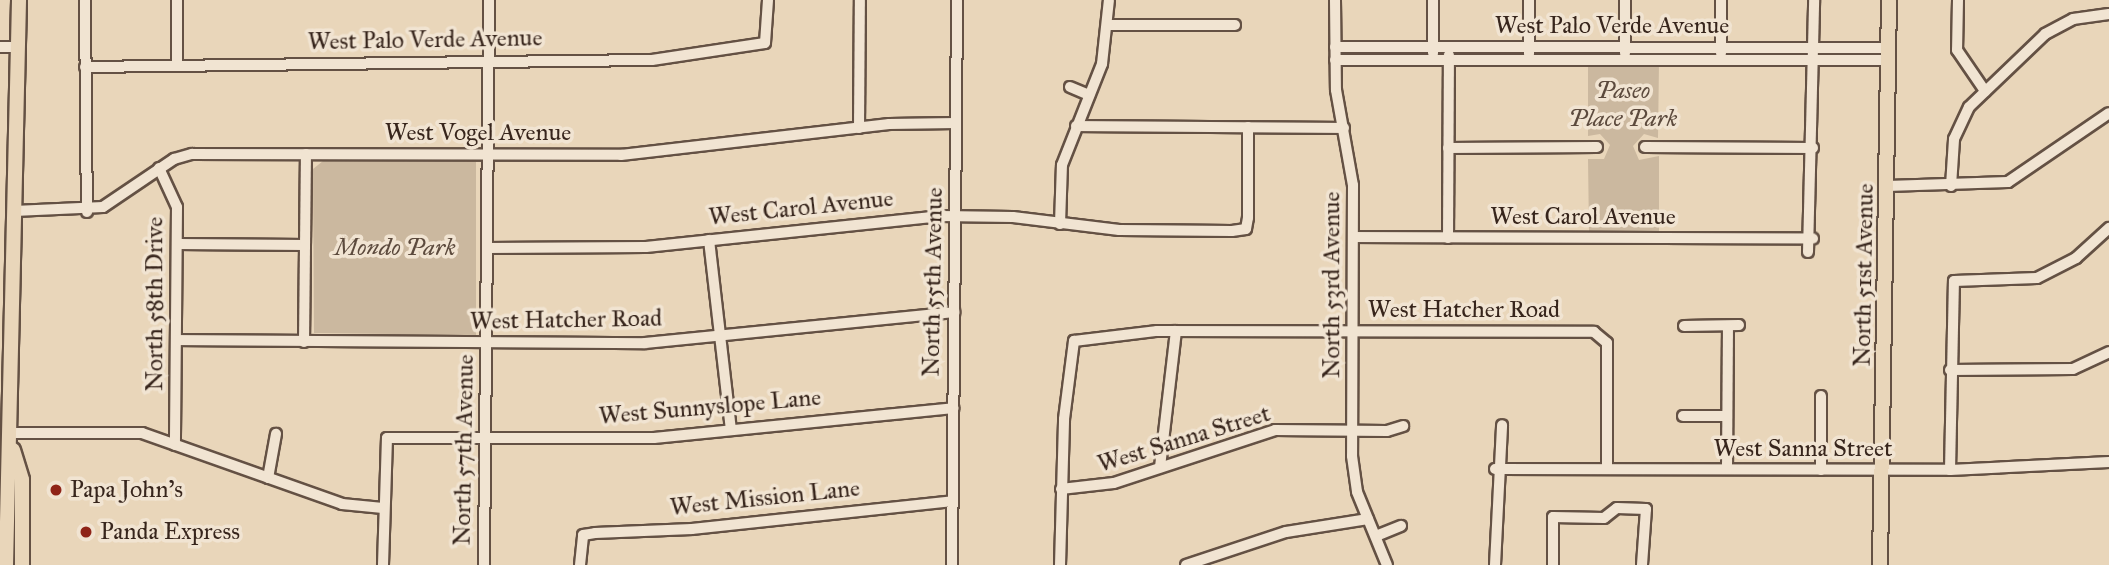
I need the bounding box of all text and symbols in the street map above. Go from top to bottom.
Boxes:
street label: West Palo Verde Avenue [1495,12,1729,40]
street label: West Palo Verde Avenue [307,24,543,56]
park label: Paseo Place Park [1569,77,1677,133]
street label: West Vogel Avenue [385,119,571,147]
street label: North 51st Avenue [1848,183,1880,367]
street label: West Carol Avenue [707,184,895,232]
street label: North 55th Avenue [917,187,949,377]
street label: North 53rd Avenue [1318,191,1346,379]
street label: West Carol Avenue [1490,203,1676,231]
street label: North 58th Drive [141,217,169,391]
park label: Mondo Park [334,234,456,262]
street label: West Hatcher Road [1368,296,1560,324]
street label: West Hatcher Road [470,304,662,336]
street label: North 57th Avenue [448,354,480,546]
street label: West Sunnyslope Lane [598,383,822,431]
street label: West Sanna Street [1094,399,1274,479]
street label: West Sanna Street [1713,435,1893,463]
street label: West Mission Lane [669,474,861,522]
place label: Papa John's [70,476,183,504]
marker: Papa John's [48,482,64,498]
place label: Panda Express [100,518,240,546]
marker: Panda Express [78,524,94,540]

